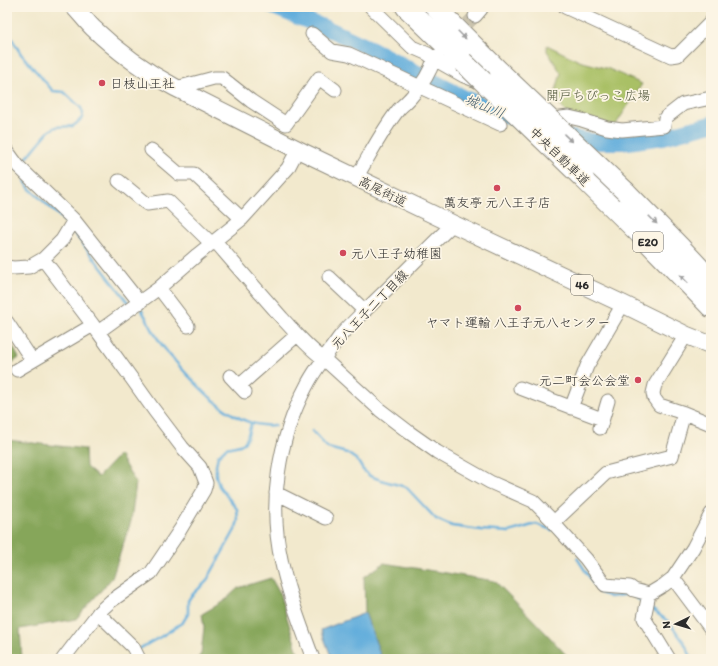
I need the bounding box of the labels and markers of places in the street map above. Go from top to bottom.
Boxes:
place label: 日枝山王社 [110,76,175,91]
marker: 日枝山王社 [97,78,107,88]
marker: 萬友亭 元八王子店 [492,183,502,193]
place label: 萬友亭 元八王子店 [444,195,550,210]
place label: 元八王子幼稚園 [351,246,442,261]
marker: 元八王子幼稚園 [338,248,348,258]
marker: ヤマト運輸 八王子元八センター [513,303,523,313]
place label: ヤマト運輸 八王子元八センター [426,315,610,330]
place label: 元二町会公会堂 [539,373,630,388]
marker: 元二町会公会堂 [633,375,643,385]

